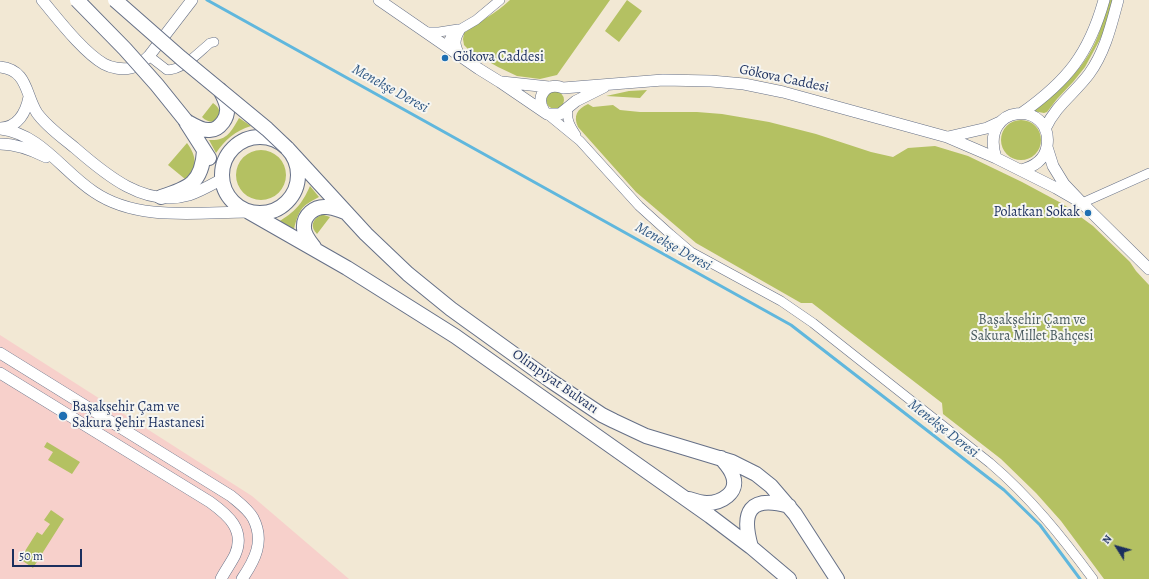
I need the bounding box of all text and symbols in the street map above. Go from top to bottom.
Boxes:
place label: Gökova Caddesi [453,50,544,66]
marker: Gökova Caddesi [440,53,450,63]
water label: Menekşe Deresi [349,61,431,117]
street label: Gökova Caddesi [738,61,830,97]
place label: Polatkan Sokak [993,205,1080,221]
marker: Polatkan Sokak [1083,208,1093,218]
water label: Menekşe Deresi [632,219,714,275]
park label: Başakşehir Çam ve Sakura Millet Bahçesi [971,313,1093,346]
street label: Olimpiyat Bulvarı [509,346,601,418]
water label: Menekşe Deresi [904,396,982,462]
place label: Başakşehir Çam ve Sakura Şehir Hastanesi [72,400,205,432]
marker: Başakşehir Çam ve Sakura Şehir Hastanesi [57,410,69,422]
north arrow [1097,527,1137,567]
text: N [1099,532,1115,547]
scale bar [14,541,84,567]
text: 50 m [19,548,43,564]

